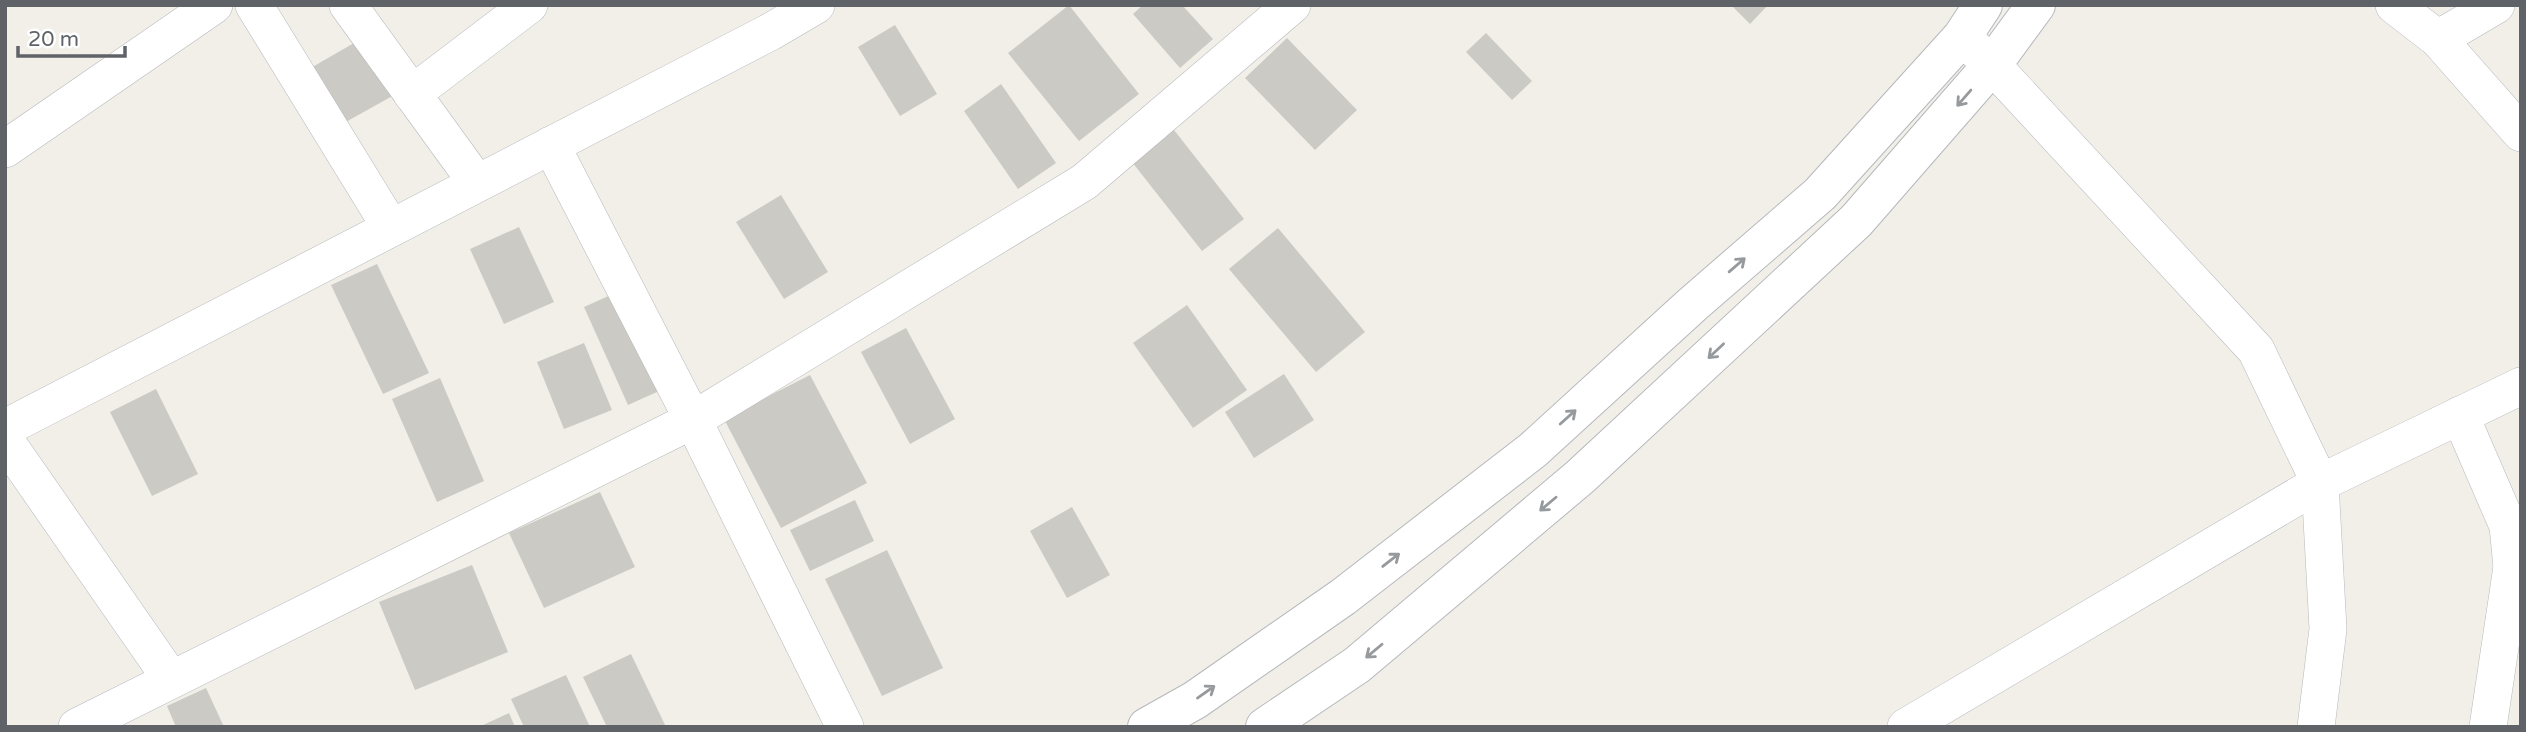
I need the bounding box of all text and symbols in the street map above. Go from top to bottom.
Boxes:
scale bar [18,14,124,58]
text: 20 m [28,27,79,52]
one-way arrow [1956,88,1972,106]
one-way arrow [1728,257,1746,273]
one-way arrow [1707,343,1725,359]
one-way arrow [1559,409,1576,426]
one-way arrow [1539,496,1557,512]
one-way arrow [1382,552,1400,567]
one-way arrow [1365,643,1383,659]
one-way arrow [1196,685,1215,699]

